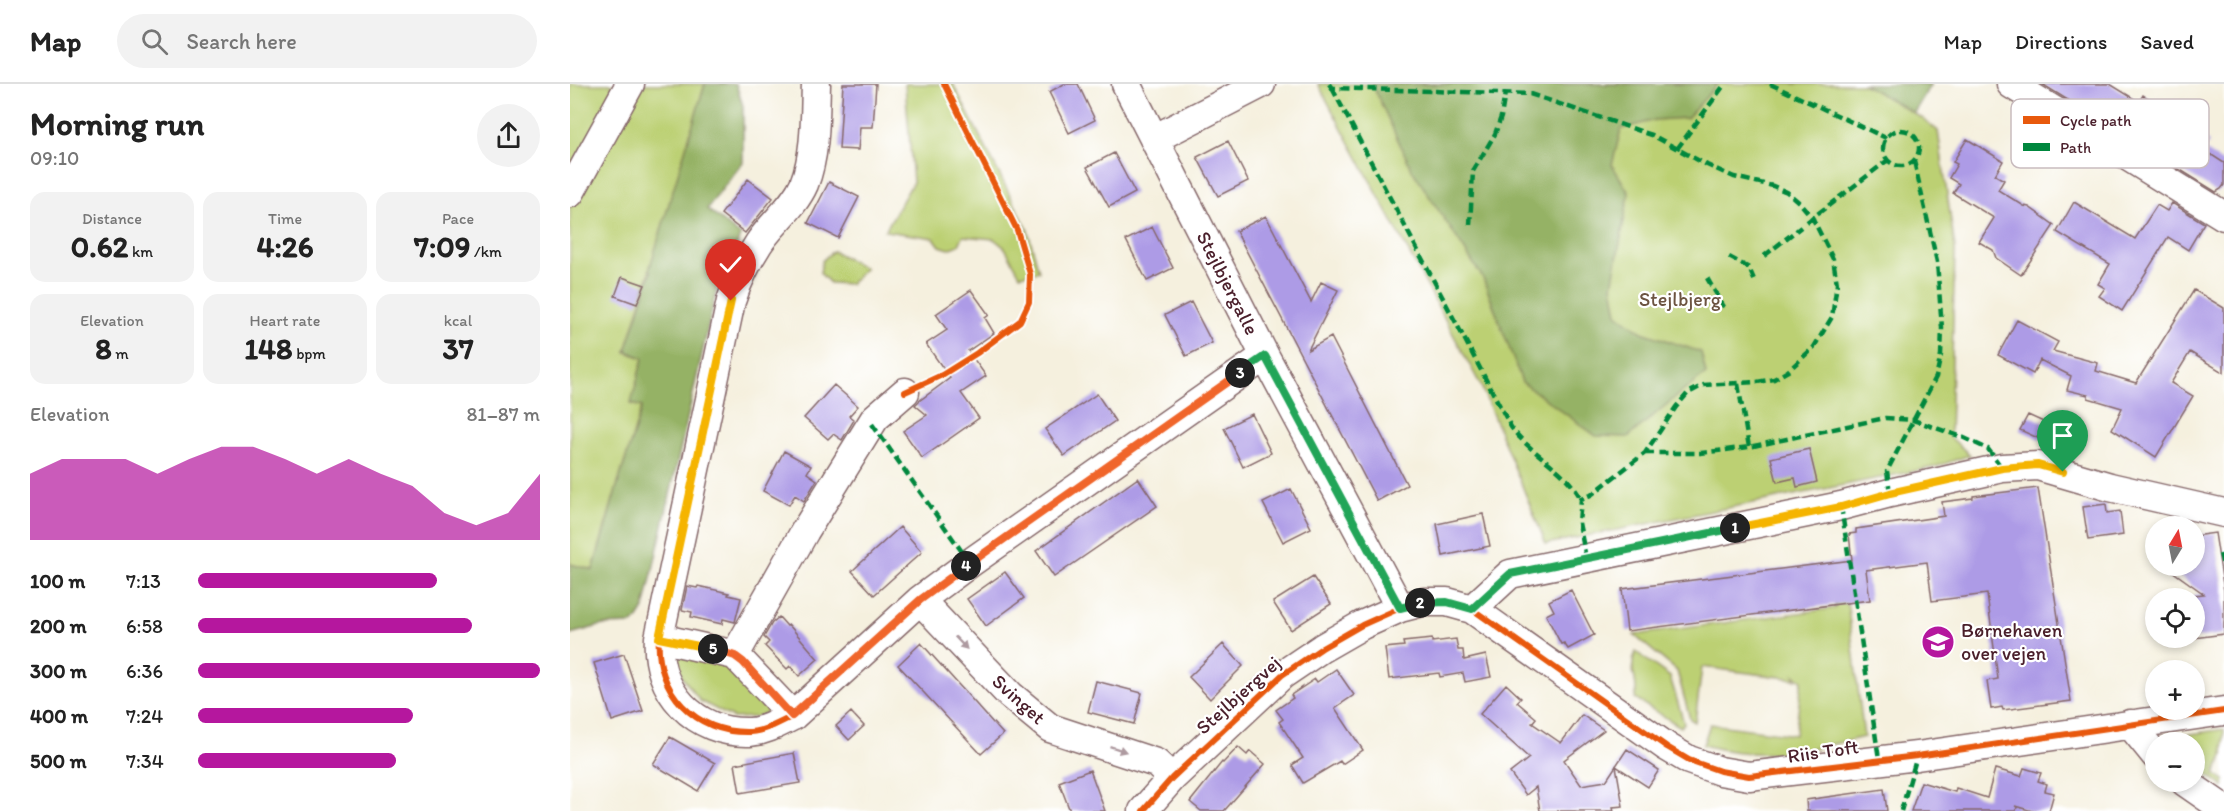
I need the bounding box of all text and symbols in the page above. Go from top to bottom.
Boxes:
search box [117,14,537,68]
text: Map [30,24,81,58]
icon: search [138,25,171,58]
text: Search here [186,28,297,55]
text: Map [1944,29,1982,54]
text: Directions [2015,29,2107,54]
text: Saved [2140,29,2194,54]
legend [2011,99,2209,168]
text: Morning run [30,104,205,143]
button: share [477,104,540,167]
text: Cycle path [2060,111,2132,130]
text: Path [2060,138,2091,157]
text: 09:10 [30,146,79,170]
text: Distance [82,209,142,228]
text: Time [268,209,302,228]
text: Pace [442,209,474,228]
street label: Stejlbjergalle [1192,227,1264,339]
text: 0.62 [71,228,128,265]
text: 4:26 [256,228,314,265]
text: 7:09 [414,228,470,265]
pin [705,239,756,301]
text: km [128,242,153,261]
text: /km [470,242,502,261]
icon: check [714,248,747,281]
park label: Stejlbjerg [1639,287,1722,311]
text: Elevation [80,311,144,330]
text: Heart rate [250,311,320,330]
text: kcal [444,311,472,330]
text: 8 [95,330,112,367]
text: 148 [244,330,293,367]
text: 37 [442,330,474,367]
text: m [112,344,129,363]
text: bpm [293,344,326,363]
pin: 3 [1225,358,1255,388]
text: 3 [1236,363,1244,382]
text: Elevation [30,402,109,426]
text: 81–87 m [466,402,540,426]
pin [2037,410,2088,472]
icon: arrive [2046,419,2079,452]
pin: 1 [1720,513,1750,543]
north arrow [2145,516,2205,576]
map controls [2145,516,2205,792]
text: 1 [1731,518,1739,537]
pin: 4 [951,551,981,581]
text: 4 [961,556,971,575]
text: 100 m [30,569,85,593]
text: 7:13 [126,569,161,593]
pin: 2 [1405,588,1435,618]
button: locate [2145,588,2205,648]
text: 2 [1416,593,1424,612]
text: 200 m [30,614,86,638]
text: 6:58 [126,614,163,638]
place label: Børnehaven over vejen [1961,618,2063,665]
school or university icon: Børnehaven over vejen [1920,624,1956,660]
pin: 5 [698,634,728,664]
one-way arrow [953,635,967,649]
text: 5 [709,639,717,658]
street label: Stejlbjergvej [1191,651,1285,739]
text: 300 m [30,659,87,683]
text: 6:36 [126,659,163,683]
button: + [2145,660,2205,720]
street label: Svinget [987,669,1051,729]
text: 400 m [30,704,88,728]
text: 7:24 [126,704,163,728]
button: − [2145,732,2205,792]
street label: Riis Toft [1786,734,1861,768]
one-way arrow [1109,745,1127,755]
text: 500 m [30,749,86,773]
text: 7:34 [126,749,164,773]

